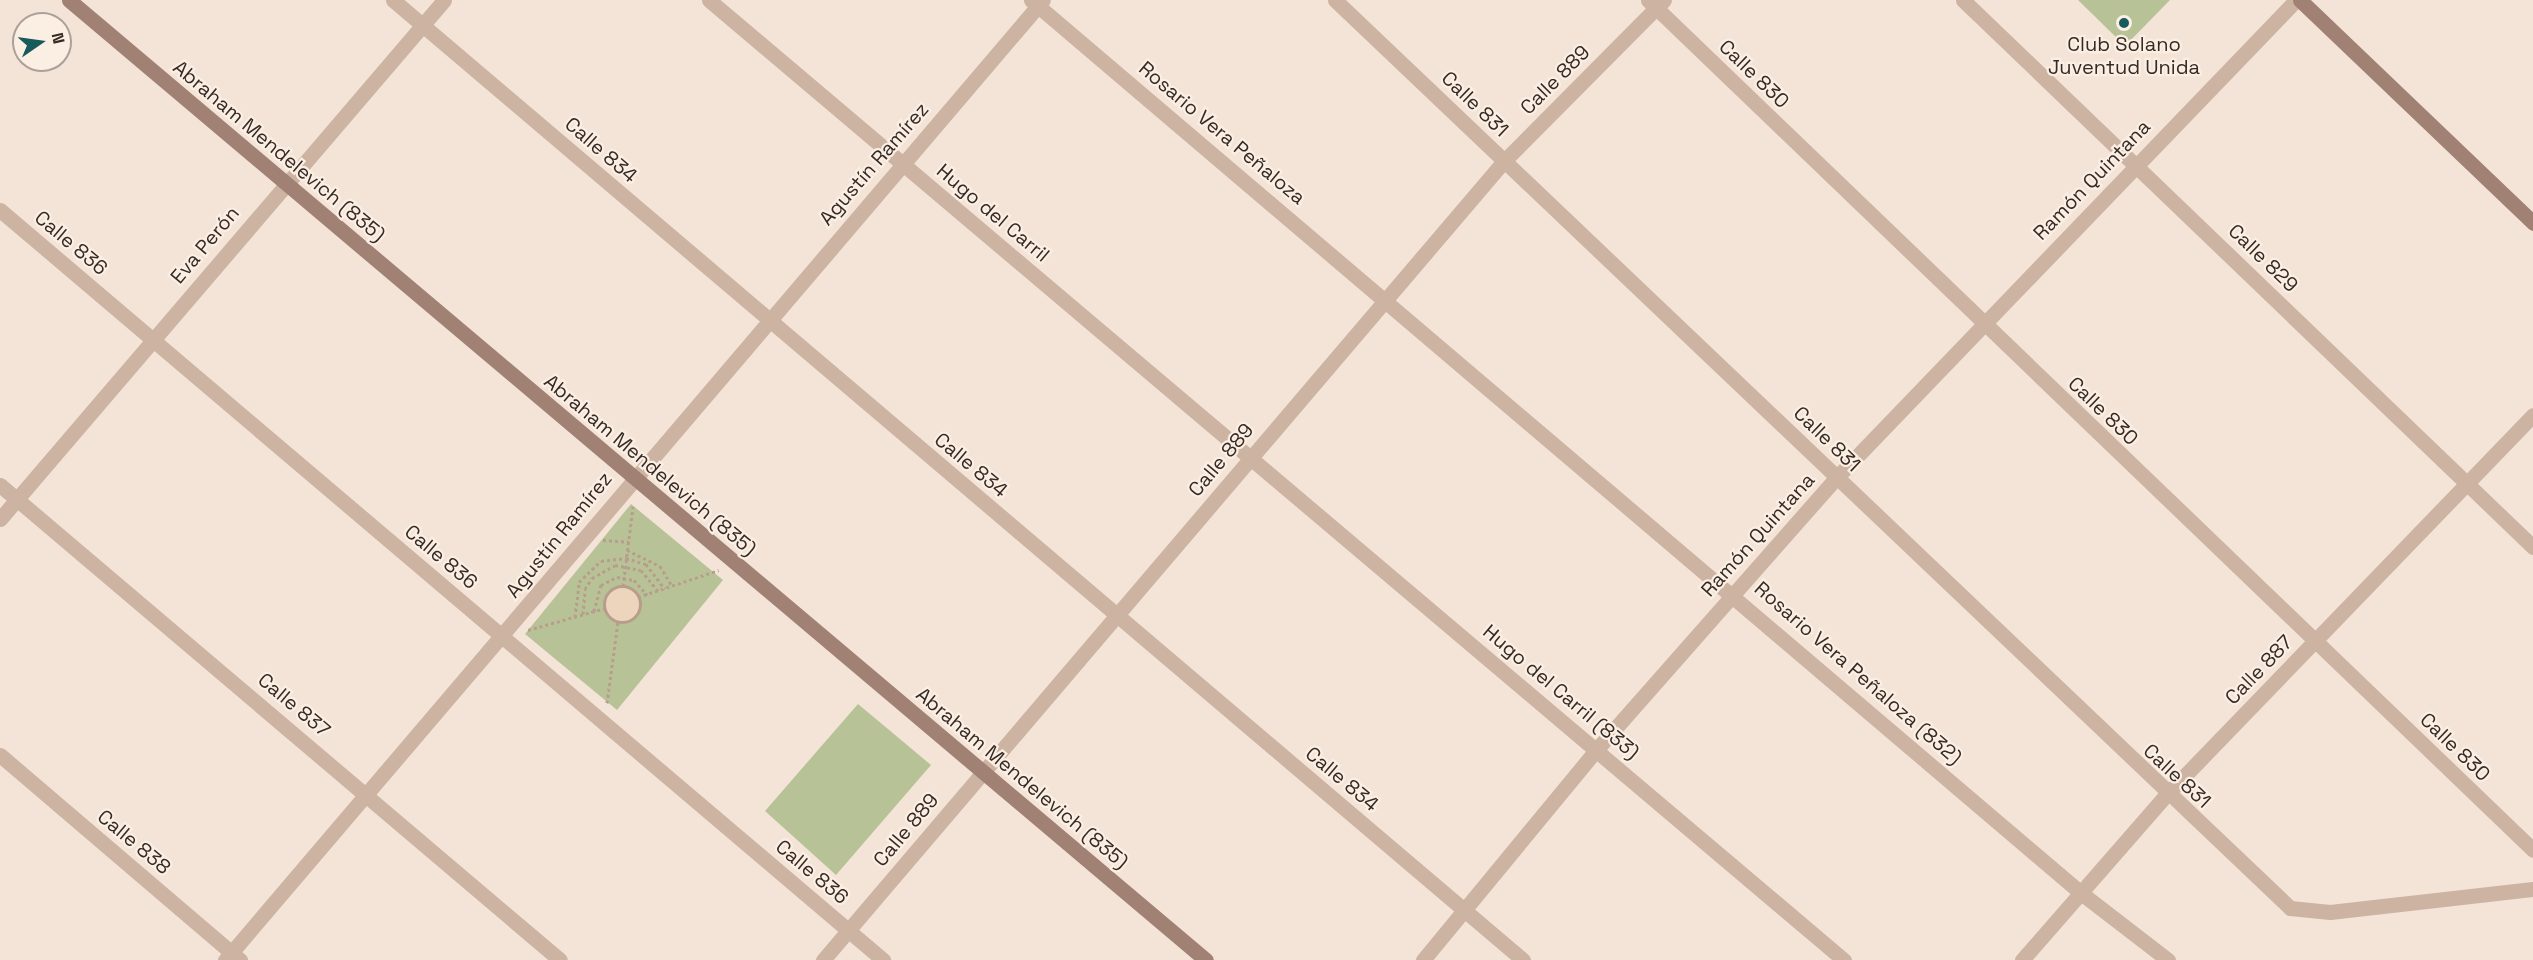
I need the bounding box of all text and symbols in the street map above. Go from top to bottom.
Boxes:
north arrow [12,12,72,72]
marker: Club Solano Juventud Unida [2117,16,2131,30]
text: N [47,31,70,46]
place label: Club Solano Juventud Unida [2048,33,2200,80]
street label: Calle 830 [1714,35,1794,113]
street label: Calle 889 [1515,40,1595,120]
street label: Abraham Mendelevich (835) [168,55,390,247]
street label: Rosario Vera Peñaloza [1134,56,1310,210]
street label: Calle 831 [1437,66,1513,142]
street label: Agustín Ramírez [814,98,934,230]
street label: Calle 834 [560,112,642,188]
street label: Ramón Quintana [2028,115,2156,245]
street label: Hugo del Carril [932,159,1054,267]
street label: Eva Perón [166,201,244,289]
street label: Calle 836 [30,206,112,280]
street label: Calle 829 [2223,219,2303,297]
street label: Abraham Mendelevich (835) [539,369,761,561]
street label: Calle 830 [2063,372,2143,450]
street label: Calle 831 [1789,401,1865,477]
street label: Calle 889 [1183,418,1259,502]
street label: Calle 834 [930,427,1012,503]
street label: Agustín Ramírez [501,467,617,603]
street label: Ramón Quintana [1696,468,1820,602]
street label: Calle 836 [400,520,482,594]
street label: Rosario Vera Peñaloza (832) [1749,576,1967,770]
street label: Hugo del Carril (833) [1478,620,1644,764]
street label: Calle 887 [2220,630,2298,710]
street label: Calle 837 [253,668,335,742]
street label: Abraham Mendelevich (835) [911,682,1133,874]
street label: Calle 830 [2415,708,2495,786]
street label: Calle 831 [2138,739,2216,813]
street label: Calle 834 [1301,741,1383,817]
street label: Calle 889 [868,788,944,872]
street label: Calle 838 [93,804,175,880]
street label: Calle 836 [771,835,853,909]

